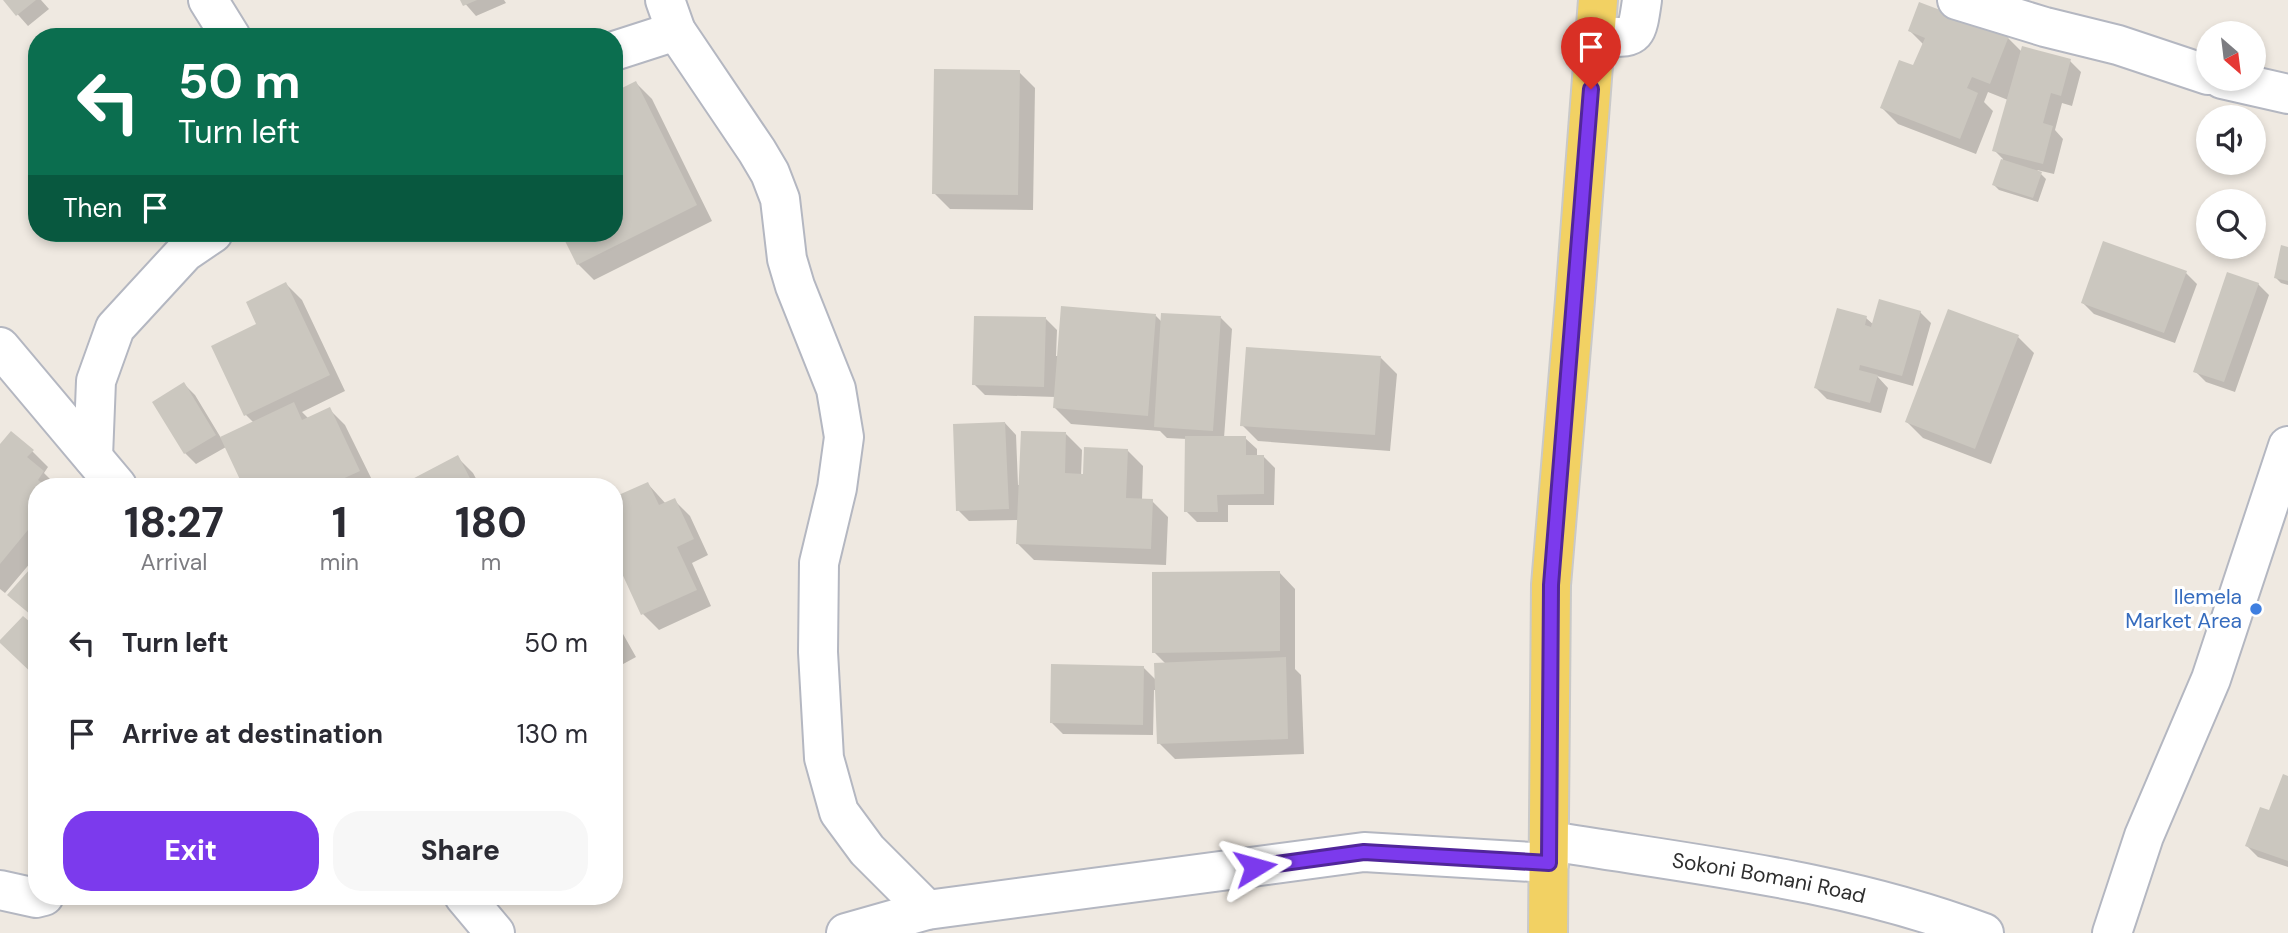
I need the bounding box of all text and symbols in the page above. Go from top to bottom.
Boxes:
pin [1561,17,1621,89]
north arrow [2196,21,2266,91]
map controls [2196,21,2266,259]
icon: arrive [1572,28,1610,66]
text: 50 m [178,49,301,113]
icon: left [63,56,154,147]
button: sound [2196,105,2266,175]
text: Turn left [178,111,300,153]
icon: arrive [136,189,174,227]
button: search [2196,189,2266,259]
text: Then [63,191,122,225]
text: 18:27 [124,495,224,550]
text: 1 [332,495,347,550]
text: 180 [455,495,527,550]
text: Arrival [140,547,207,577]
text: min [320,547,359,577]
text: m [481,547,501,577]
place label: Ilemela Market Area [2125,583,2242,635]
marker: Ilemela Market Area [2248,601,2264,617]
icon: left [63,624,101,662]
text: Turn left [122,626,229,660]
text: 50 m [524,626,588,660]
icon: arrive [63,715,101,753]
text: Arrive at destination [122,717,383,751]
text: 130 m [517,717,588,751]
button: Exit [63,811,319,891]
button: Share [333,811,588,891]
position arrow [1218,830,1292,904]
street label: Sokoni Bomani Road [1670,846,1869,910]

